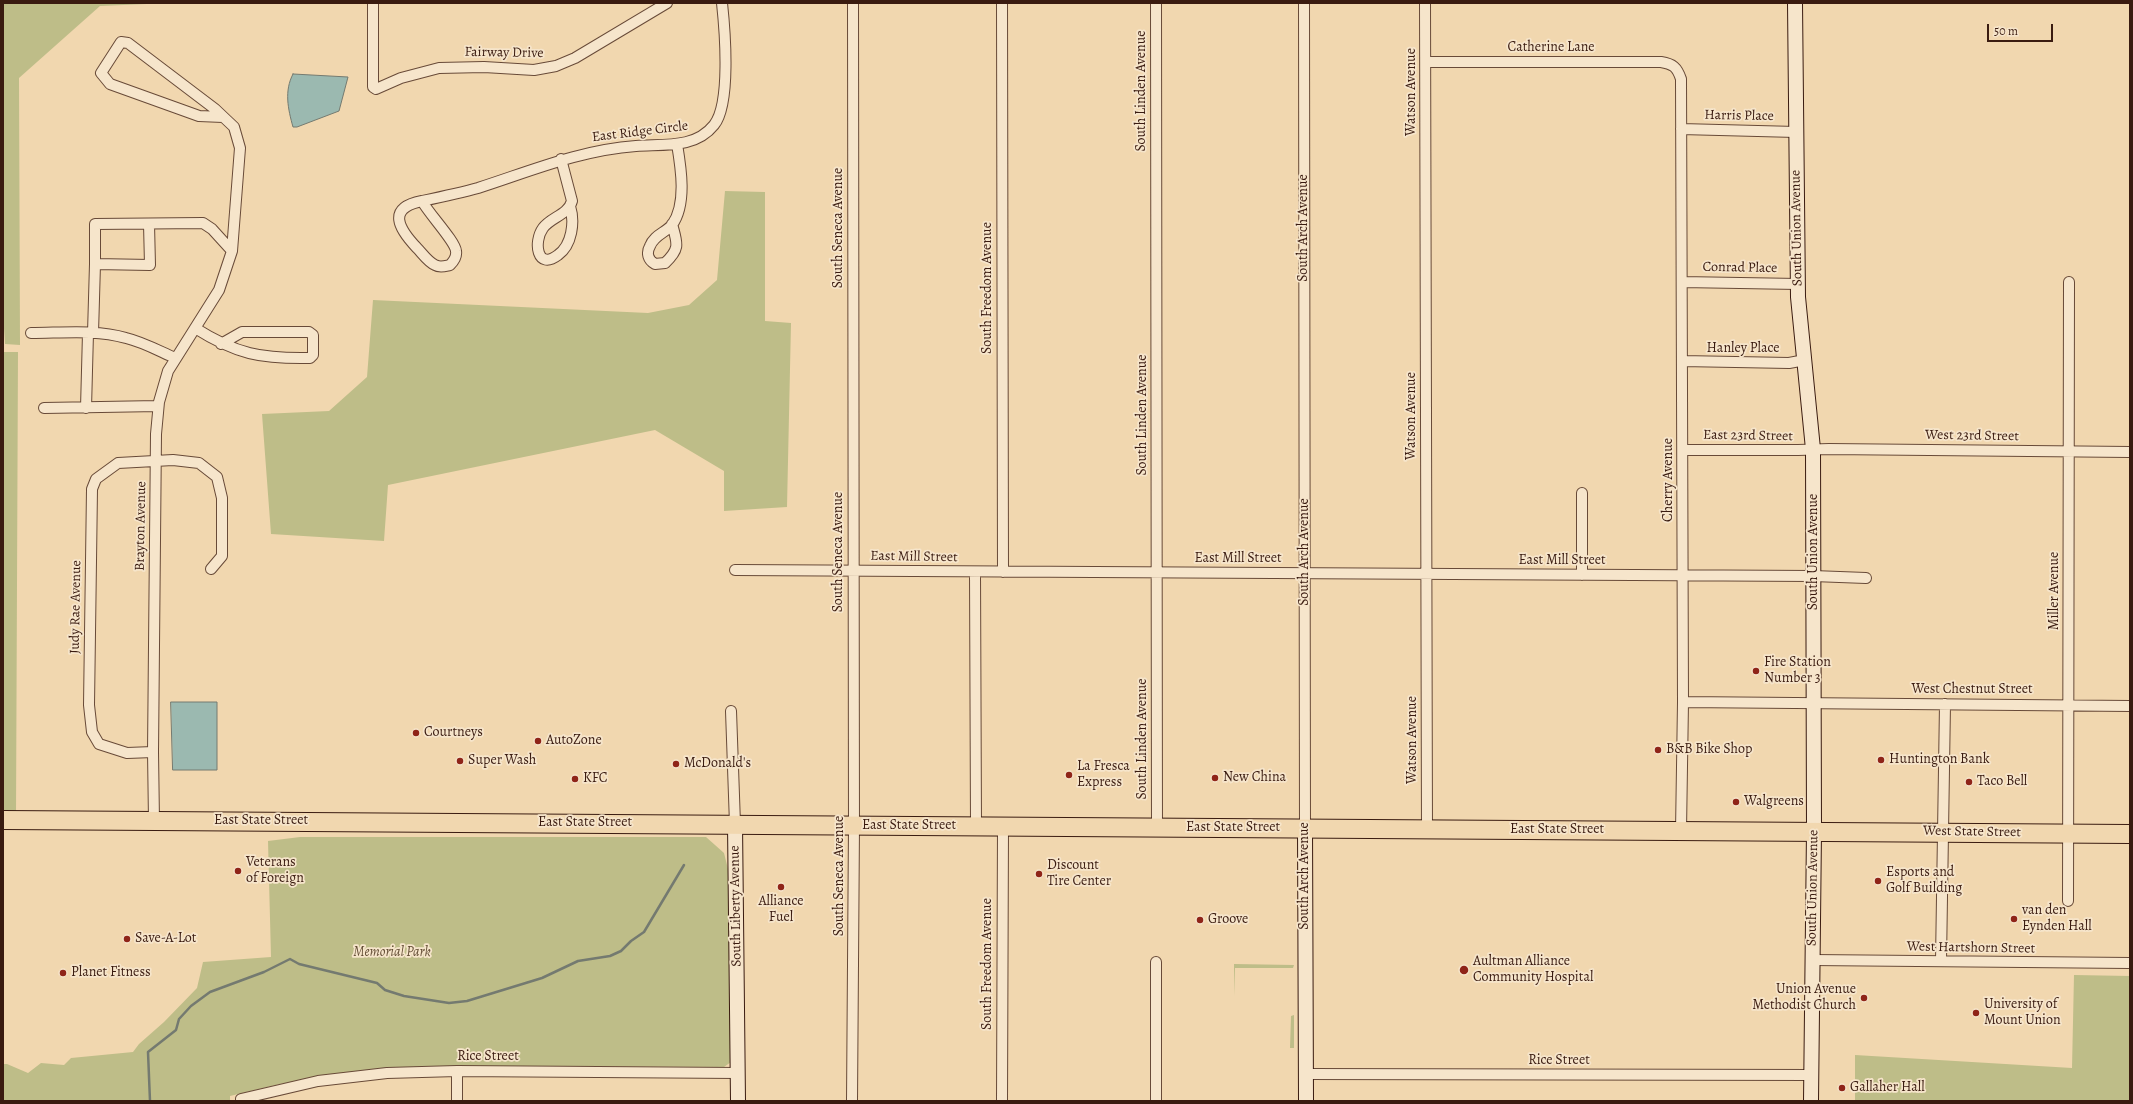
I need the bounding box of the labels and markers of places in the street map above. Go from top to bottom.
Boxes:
place label: Fire Station Number 3 [1764,655,1831,688]
marker: Fire Station Number 3 [1751,666,1761,676]
place label: Courtneys [424,725,483,741]
marker: Courtneys [411,728,421,738]
place label: AutoZone [546,733,602,749]
marker: AutoZone [533,736,543,746]
place label: B&B Bike Shop [1666,742,1752,758]
marker: B&B Bike Shop [1653,745,1663,755]
place label: Huntington Bank [1889,752,1990,768]
place label: Super Wash [468,753,536,769]
marker: Huntington Bank [1876,755,1886,765]
marker: Super Wash [455,756,465,766]
place label: McDonald's [684,756,751,772]
marker: McDonald's [671,759,681,769]
place label: La Fresca Express [1077,759,1130,792]
marker: La Fresca Express [1064,770,1074,780]
place label: New China [1223,770,1286,786]
place label: KFC [583,771,608,787]
marker: New China [1210,773,1220,783]
marker: KFC [570,774,580,784]
place label: Taco Bell [1977,774,2027,790]
marker: Taco Bell [1964,777,1974,787]
place label: Walgreens [1744,794,1804,810]
marker: Walgreens [1731,797,1741,807]
place label: Veterans of Foreign [246,855,304,888]
place label: Discount Tire Center [1047,858,1111,890]
place label: Esports and Golf Building [1886,865,1962,898]
marker: Veterans of Foreign [233,866,243,876]
marker: Discount Tire Center [1034,869,1044,879]
marker: Esports and Golf Building [1873,876,1883,886]
marker: Alliance Fuel [776,882,786,892]
place label: Alliance Fuel [759,894,803,926]
place label: van den Eynden Hall [2022,903,2092,936]
place label: Groove [1208,912,1248,928]
marker: van den Eynden Hall [2009,914,2019,924]
marker: Groove [1195,915,1205,925]
place label: Save-A-Lot [135,931,196,947]
marker: Save-A-Lot [122,934,132,944]
place label: Aultman Alliance Community Hospital [1473,954,1593,986]
marker: Aultman Alliance Community Hospital [1458,964,1470,976]
place label: Planet Fitness [71,965,151,981]
marker: Planet Fitness [58,968,68,978]
place label: Union Avenue Methodist Church [1752,982,1856,1014]
marker: Union Avenue Methodist Church [1859,993,1869,1003]
place label: University of Mount Union [1984,997,2061,1030]
marker: University of Mount Union [1971,1008,1981,1018]
place label: Gallaher Hall [1850,1080,1925,1096]
marker: Gallaher Hall [1837,1083,1847,1093]

